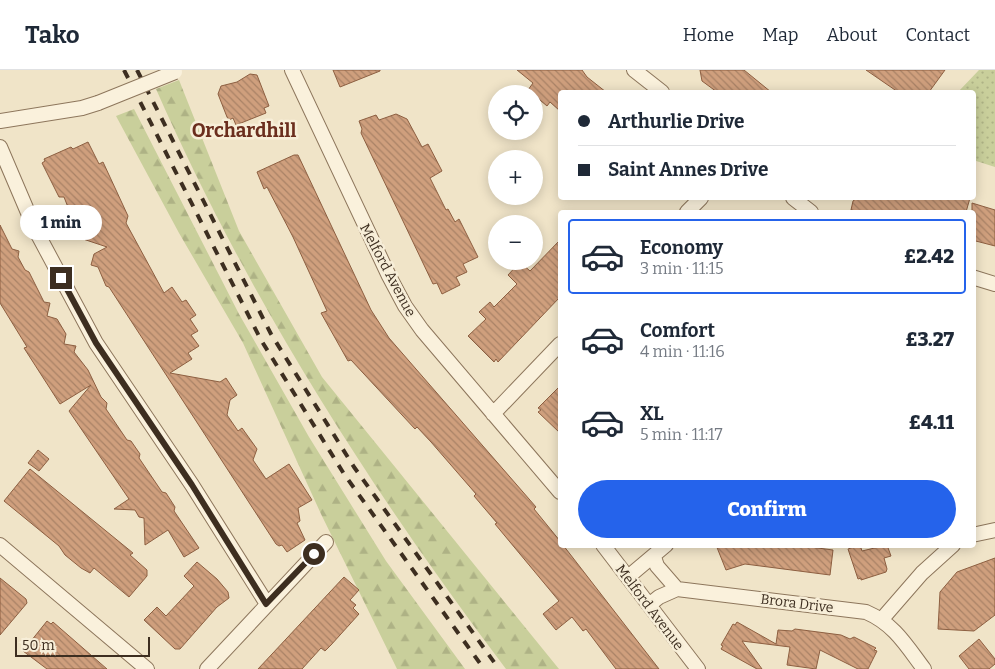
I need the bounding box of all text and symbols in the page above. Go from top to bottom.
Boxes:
text: Tako [25,21,80,49]
text: Home [683,24,734,46]
text: Map [762,24,798,46]
text: About [826,24,877,46]
text: Contact [905,24,970,46]
map controls [488,85,543,270]
button: locate [488,85,543,140]
text: Arthurlie Drive [608,110,744,133]
district label: Orchardhill [192,119,296,142]
button: + [488,150,543,205]
text: Saint Annes Drive [608,158,768,181]
callout: 1 min [20,206,102,240]
text: 1 min [41,213,81,232]
button: − [488,215,543,270]
street label: Melford Avenue [356,221,419,320]
icon: car [580,234,625,279]
text: Economy [640,236,723,259]
text: £2.42 [904,245,954,268]
text: 3 min · 11:15 [640,259,724,278]
route end [50,267,72,289]
icon: car [580,317,625,362]
text: Comfort [640,319,715,342]
text: £3.27 [905,328,954,351]
text: 4 min · 11:16 [640,342,725,361]
icon: car [580,400,625,445]
text: XL [640,402,664,425]
text: £4.11 [909,411,954,434]
text: 5 min · 11:17 [640,425,722,444]
button: Confirm [578,480,956,538]
route start [303,543,325,565]
street label: Melford Avenue [612,561,687,654]
street label: Brora Drive [759,591,834,616]
scale bar [15,634,150,657]
text: 50 m [22,637,55,654]

